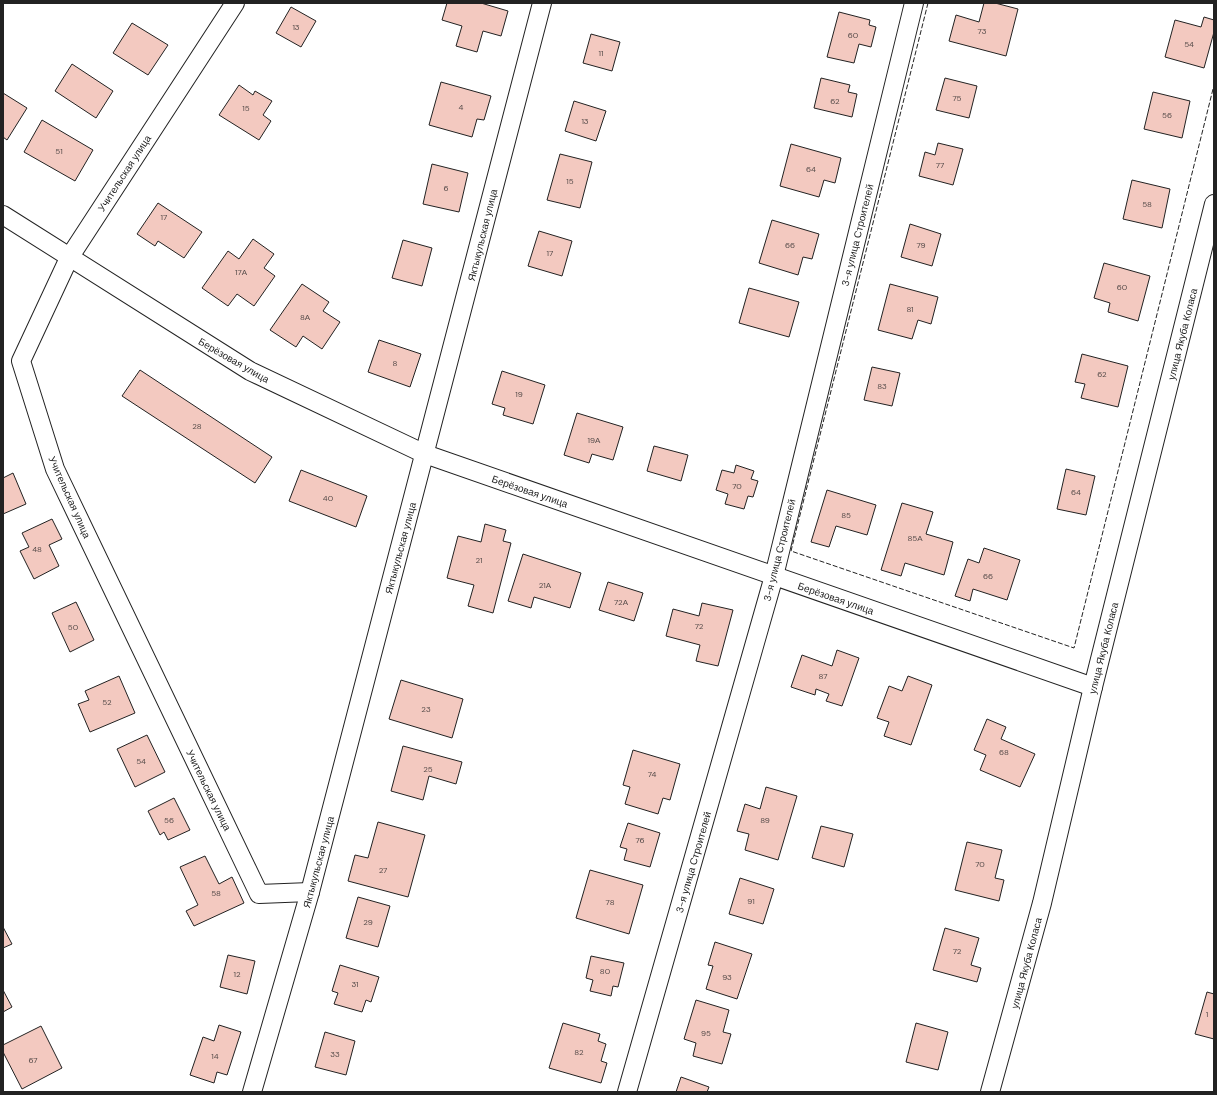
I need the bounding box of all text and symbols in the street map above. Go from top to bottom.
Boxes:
house number: 13 [292,22,300,32]
house number: 73 [978,26,987,36]
house number: 60 [848,30,859,40]
house number: 54 [1184,39,1194,49]
house number: 11 [599,48,604,58]
house number: 75 [953,93,962,103]
house number: 62 [830,96,840,106]
house number: 4 [459,102,464,112]
house number: 15 [242,103,250,113]
house number: 56 [1162,110,1172,120]
house number: 13 [581,116,589,126]
street label: Учительская улица [95,132,154,214]
house number: 51 [55,146,63,156]
house number: 77 [936,160,944,170]
house number: 64 [806,164,816,174]
house number: 15 [566,176,574,186]
house number: 6 [443,183,449,193]
street label: 3-я улица Строителей [839,183,876,288]
street label: Яктыкульская улица [465,187,500,283]
house number: 58 [1142,199,1152,209]
house number: 17 [161,212,167,222]
house number: 66 [785,240,795,250]
house number: 79 [916,240,926,250]
house number: 17 [547,248,553,258]
house number: 17А [235,267,248,277]
house number: 60 [1117,282,1128,292]
street label: улица Якуба Коласа [1165,287,1200,381]
house number: 81 [906,304,914,314]
house number: 8А [300,312,311,322]
street label: Берёзовая улица [196,335,272,386]
house number: 8 [393,358,398,368]
house number: 62 [1097,369,1107,379]
house number: 83 [877,381,887,391]
house number: 19 [515,389,523,399]
house number: 28 [192,421,202,431]
house number: 19А [588,435,601,445]
street label: Учительская улица [46,454,94,541]
street label: Берёзовая улица [490,472,570,511]
house number: 70 [732,481,742,491]
house number: 64 [1071,487,1081,497]
house number: 40 [323,493,334,503]
street label: 3-я улица Строителей [761,498,798,603]
street label: Яктыкульская улица [382,500,419,595]
house number: 85 [841,510,851,520]
house number: 85А [907,533,923,543]
house number: 48 [32,544,42,554]
house number: 21 [475,555,483,565]
house number: 66 [983,571,993,581]
street label: Берёзовая улица [796,579,876,618]
house number: 21А [539,580,552,590]
house number: 72А [614,597,629,607]
street label: улица Якуба Коласа [1086,601,1121,695]
house number: 72 [695,621,704,631]
house number: 50 [68,622,79,632]
house number: 87 [819,671,827,681]
house number: 52 [102,697,112,707]
house number: 23 [421,704,431,714]
house number: 68 [999,747,1009,757]
street label: Учительская улица [183,748,234,833]
house number: 54 [136,756,146,766]
house number: 25 [423,764,433,774]
house number: 74 [648,769,656,779]
street label: 3-я улица Строителей [673,810,714,914]
street label: Яктыкульская улица [300,814,337,909]
house number: 56 [164,815,174,825]
house number: 89 [760,815,770,825]
house number: 76 [635,835,645,845]
house number: 70 [975,859,985,869]
house number: 27 [379,865,387,875]
house number: 58 [211,888,221,898]
house number: 91 [747,896,755,906]
house number: 78 [606,897,615,907]
street label: улица Якуба Коласа [1008,916,1045,1010]
house number: 29 [363,917,373,927]
house number: 72 [953,946,962,956]
house number: 80 [600,966,611,976]
house number: 12 [233,969,241,979]
house number: 93 [722,972,732,982]
house number: 31 [351,979,359,989]
house number: 1 [1206,1009,1208,1019]
house number: 95 [701,1028,711,1038]
house number: 82 [574,1047,584,1057]
house number: 33 [330,1049,340,1059]
house number: 14 [211,1051,219,1061]
house number: 67 [28,1055,38,1065]

